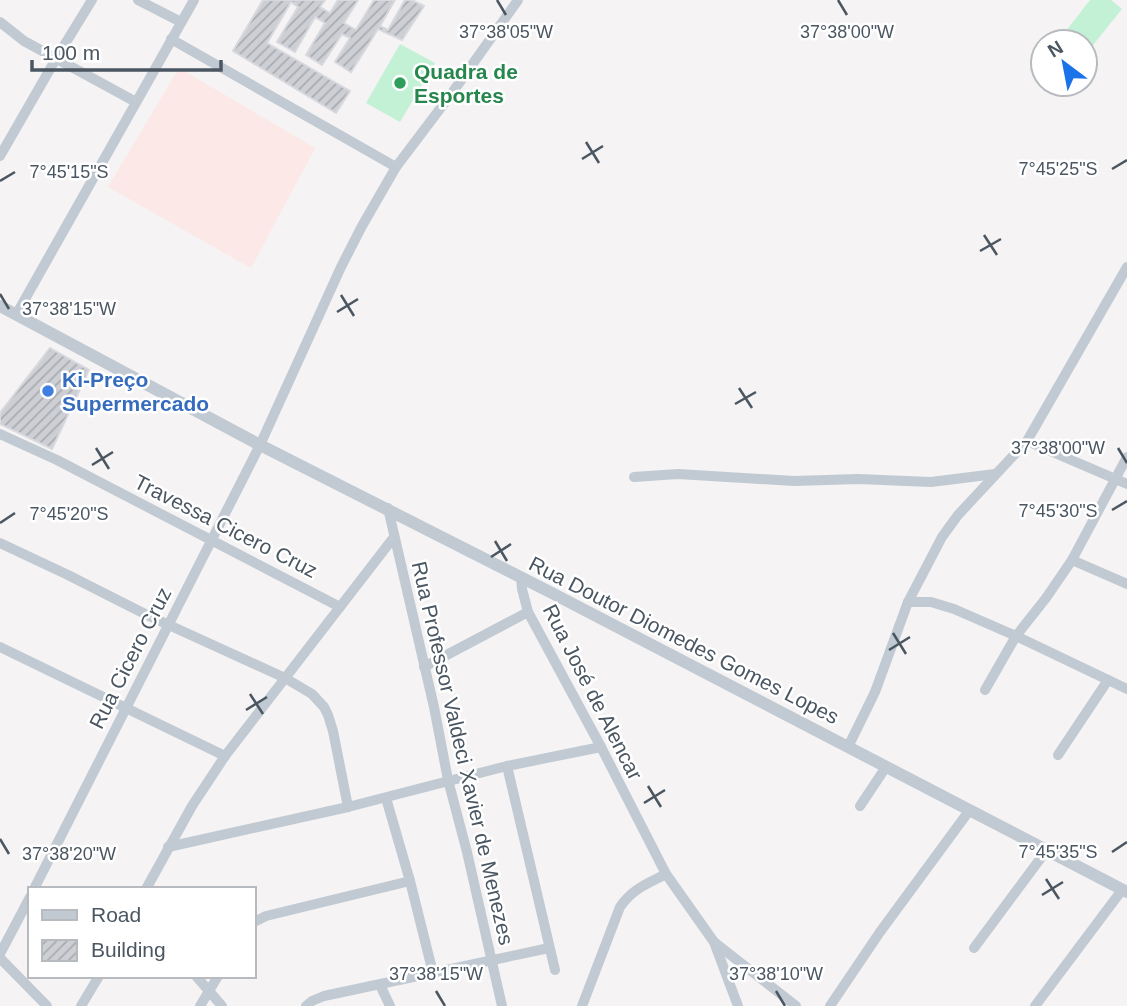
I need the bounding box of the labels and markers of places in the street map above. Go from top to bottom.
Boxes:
place label: Quadra de Esportes [414,60,518,107]
marker: Quadra de Esportes [392,75,408,91]
place label: Ki-Preço Supermercado [62,368,209,415]
marker: Ki-Preço Supermercado [40,383,56,399]

